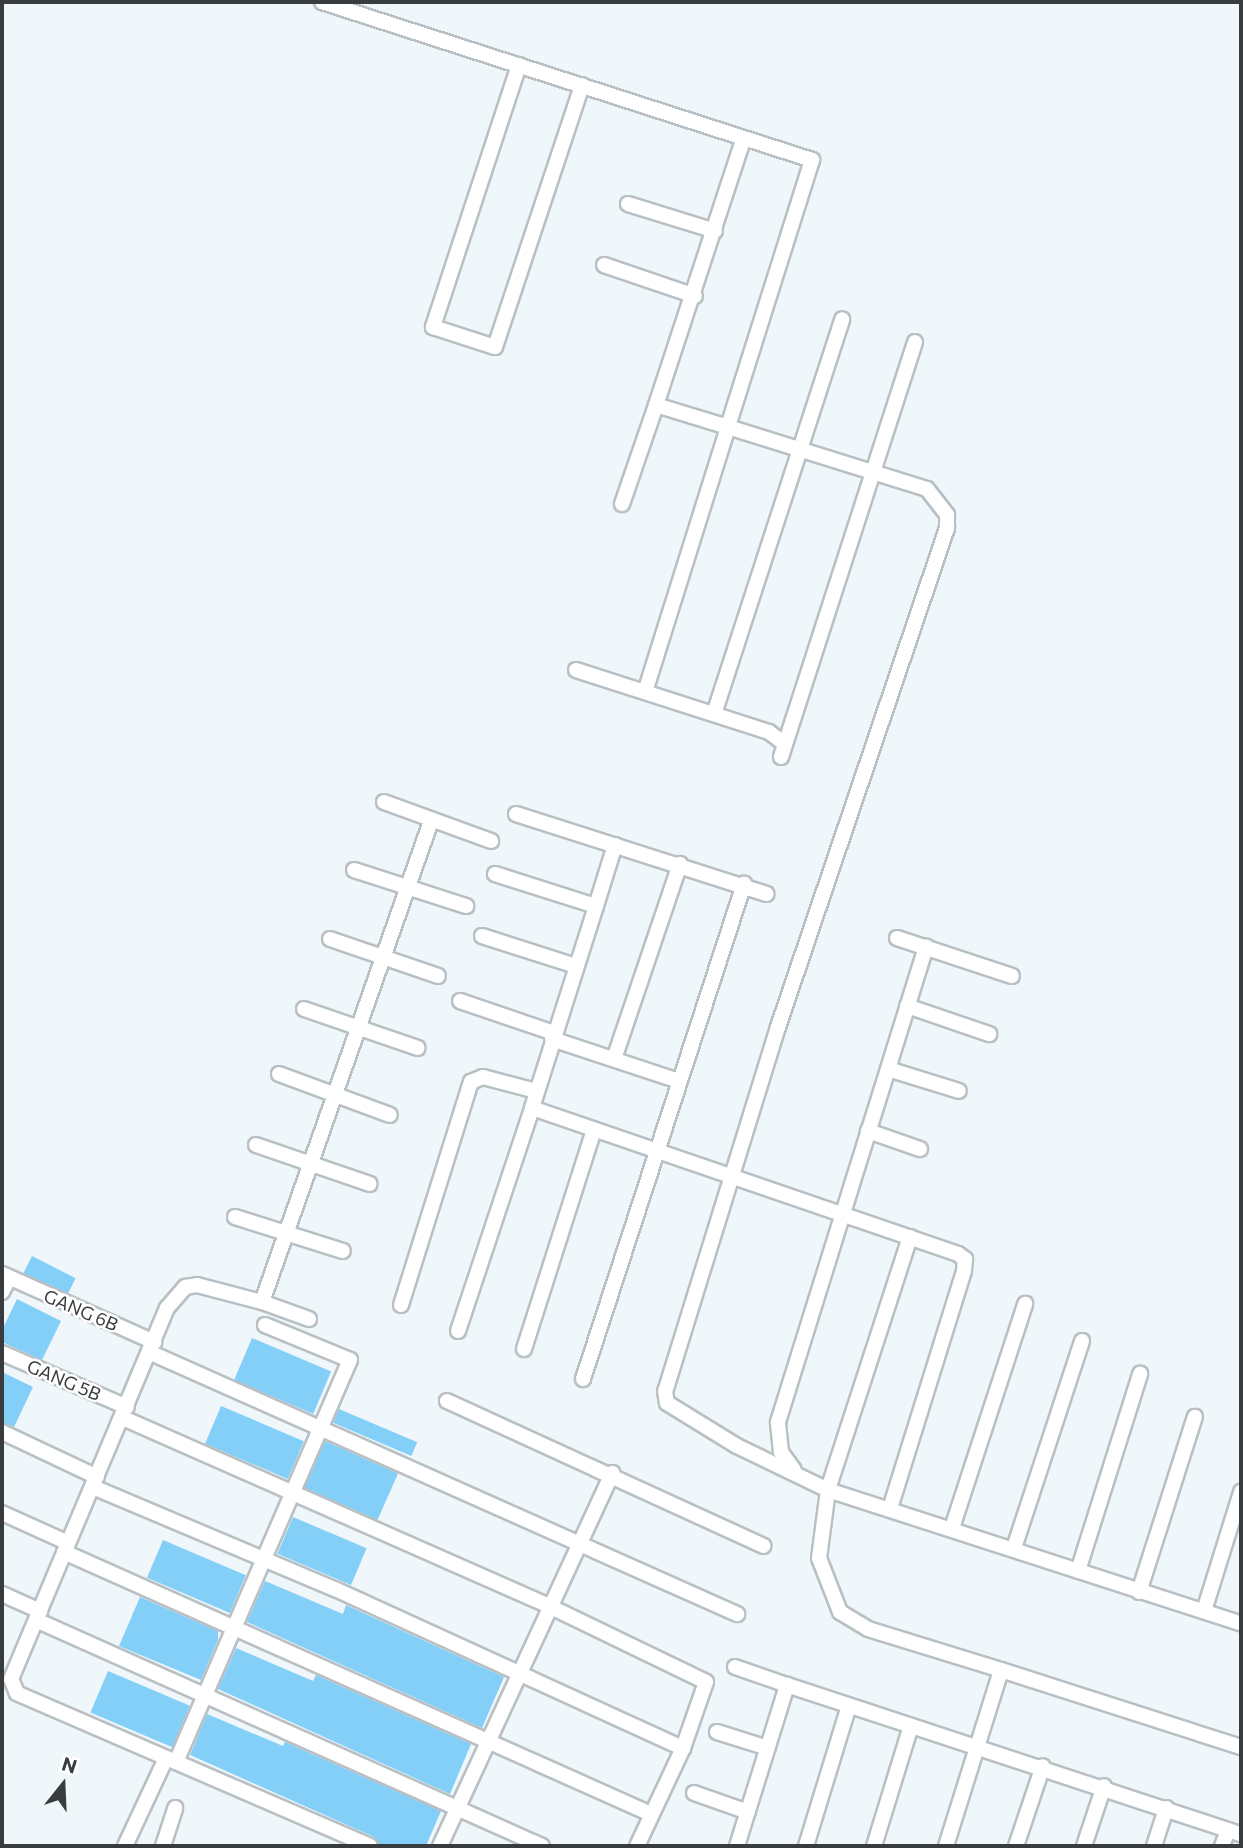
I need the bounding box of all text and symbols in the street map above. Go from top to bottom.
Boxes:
street label: GANG 6B [41,1285,121,1335]
street label: GANG 5B [24,1355,104,1405]
north arrow [28,1750,98,1820]
text: N [59,1751,80,1778]

